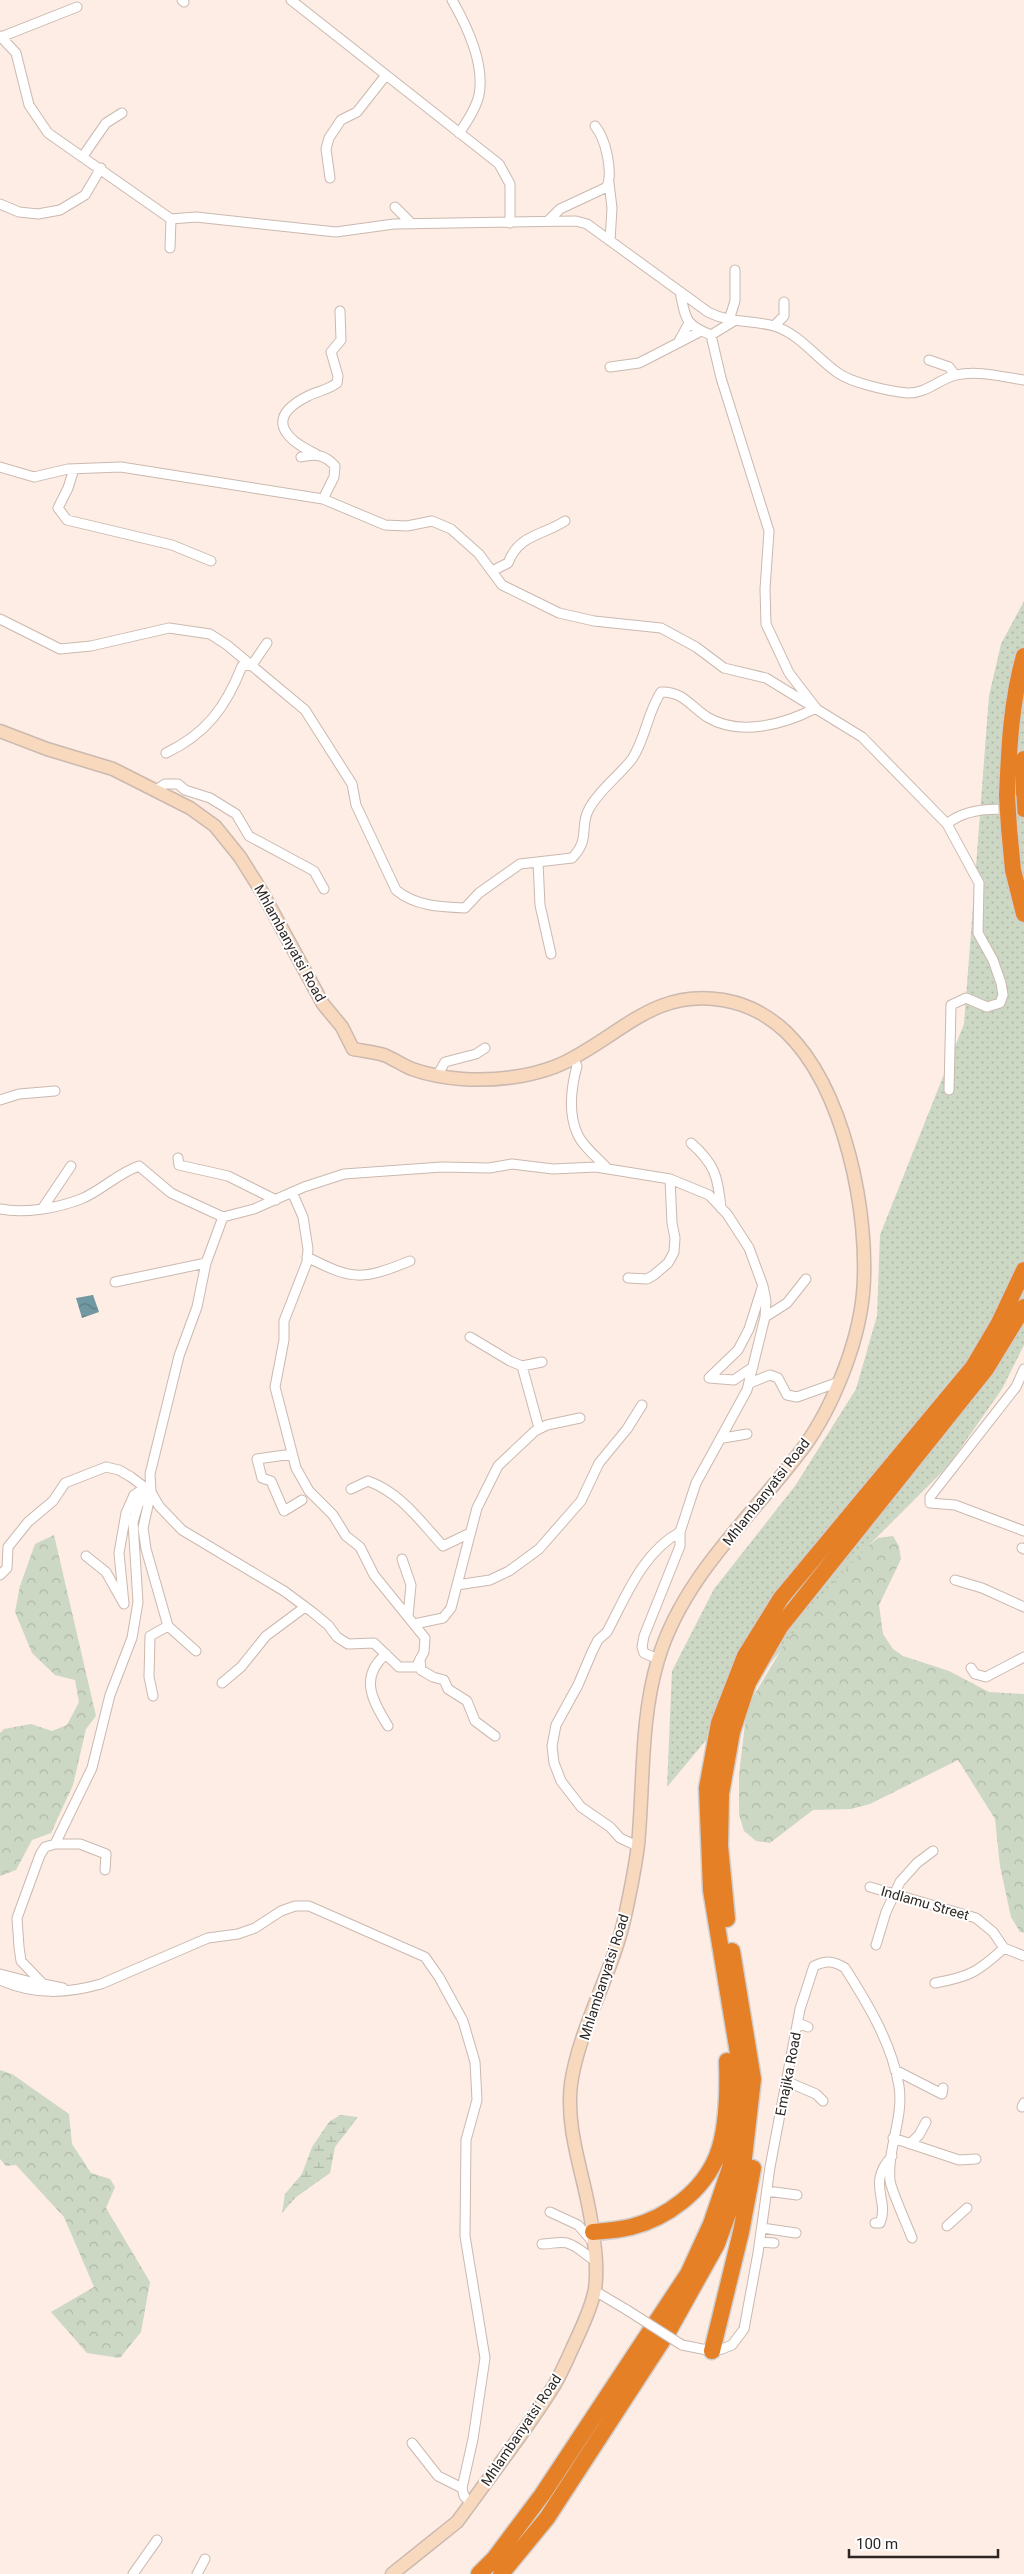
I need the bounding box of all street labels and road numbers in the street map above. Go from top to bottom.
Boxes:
street label: Mhlambanyatsi Road [251,882,329,1004]
street label: Mhlambanyatsi Road [719,1435,813,1549]
street label: Indlamu Street [879,1883,971,1923]
street label: Mhlambanyatsi Road [576,1912,632,2042]
street label: Emajika Road [772,2031,804,2117]
street label: Mhlambanyatsi Road [478,2371,564,2489]

